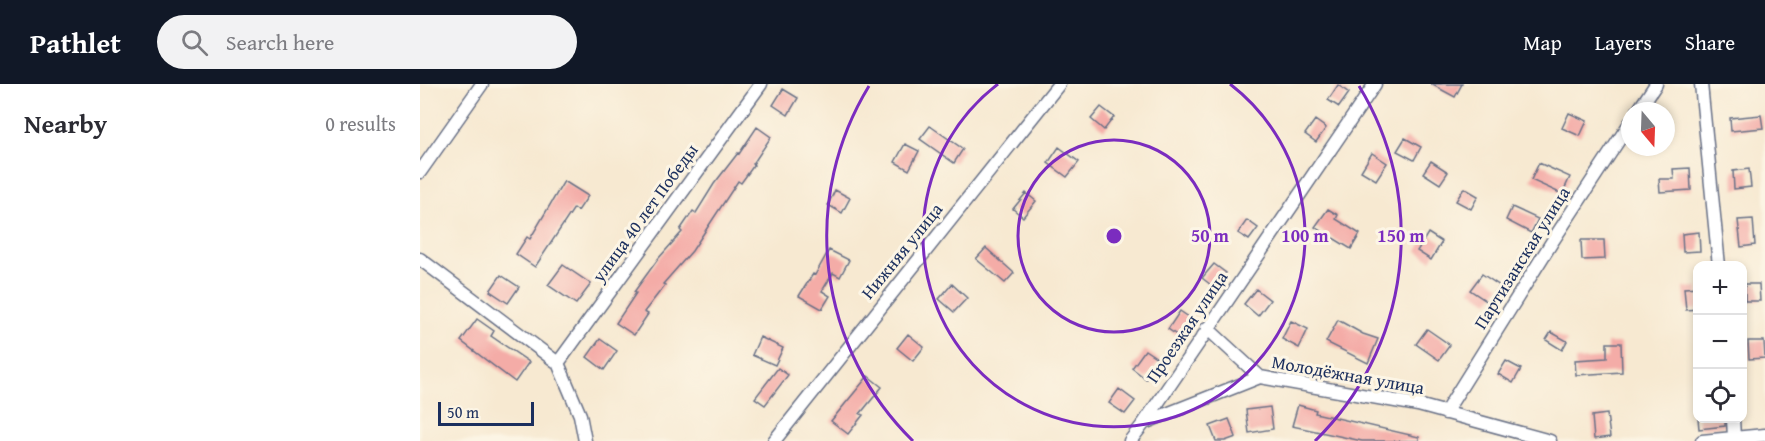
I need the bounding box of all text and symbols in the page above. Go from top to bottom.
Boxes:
search box [157,15,577,69]
text: Pathlet [30,22,121,63]
icon: search [178,26,211,59]
text: Search here [226,26,334,58]
text: Map [1523,27,1562,58]
text: Layers [1595,27,1652,58]
text: Share [1685,27,1735,58]
north arrow [1621,102,1675,156]
text: Nearby [24,104,107,143]
text: 0 results [325,109,396,138]
street label: улица 40 лет Победы [584,137,704,288]
street label: Партизанская улица [1467,181,1577,334]
street label: Нижняя улица [854,196,949,305]
text: 50 m [1191,222,1230,249]
text: 100 m [1281,222,1329,249]
text: 150 m [1377,222,1425,249]
centre of rings [1104,226,1124,246]
map controls [1693,261,1747,423]
button: + [1693,261,1747,315]
street label: Проезжая улица [1139,265,1234,388]
button: − [1693,315,1747,369]
street label: Молодёжная улица [1270,348,1427,401]
button: locate [1693,369,1747,423]
scale bar [438,399,534,426]
text: 50 m [447,400,479,424]

